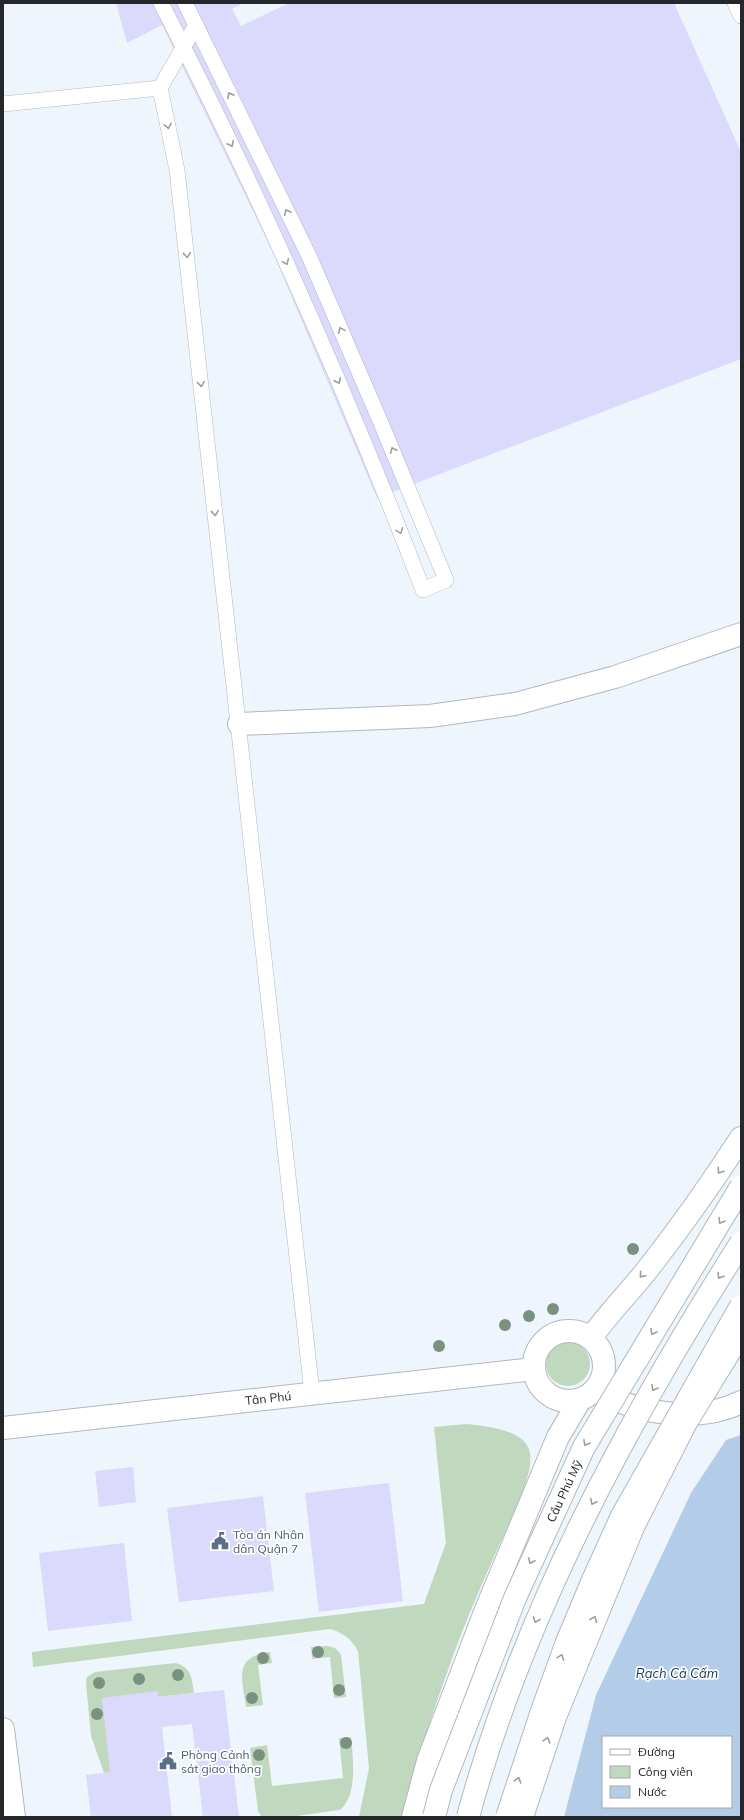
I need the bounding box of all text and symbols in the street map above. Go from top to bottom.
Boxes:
one-way arrow [227,92,235,99]
one-way arrow [164,123,172,130]
one-way arrow [226,140,234,148]
one-way arrow [284,209,292,216]
one-way arrow [182,252,191,258]
one-way arrow [281,259,289,266]
one-way arrow [338,327,346,335]
one-way arrow [333,377,341,385]
one-way arrow [196,381,205,387]
one-way arrow [389,446,397,453]
one-way arrow [211,510,220,516]
one-way arrow [395,527,403,534]
one-way arrow [717,1167,725,1174]
one-way arrow [718,1217,725,1224]
one-way arrow [640,1270,647,1278]
one-way arrow [717,1272,725,1279]
one-way arrow [651,1328,658,1335]
one-way arrow [651,1383,658,1391]
street label: Tân Phú [244,1388,292,1408]
one-way arrow [584,1439,591,1446]
street label: Cầu Phú Mỹ [543,1457,585,1525]
one-way arrow [590,1498,598,1506]
place label: Tòa án Nhân dân Quận 7 [233,1527,304,1556]
public building icon: Tòa án Nhân dân Quận 7 [210,1531,230,1551]
one-way arrow [528,1557,536,1564]
one-way arrow [590,1615,598,1622]
one-way arrow [533,1616,541,1623]
one-way arrow [557,1654,565,1661]
water label: Rạch Cả Cấm [636,1665,718,1681]
legend [602,1736,732,1808]
one-way arrow [543,1737,551,1744]
text: Đường [638,1744,675,1759]
place label: Phòng Cảnh sát giao thông [181,1747,261,1776]
public building icon: Phòng Cảnh sát giao thông [158,1751,178,1771]
text: Công viên [638,1764,693,1779]
one-way arrow [514,1777,522,1784]
text: Nước [638,1784,667,1799]

